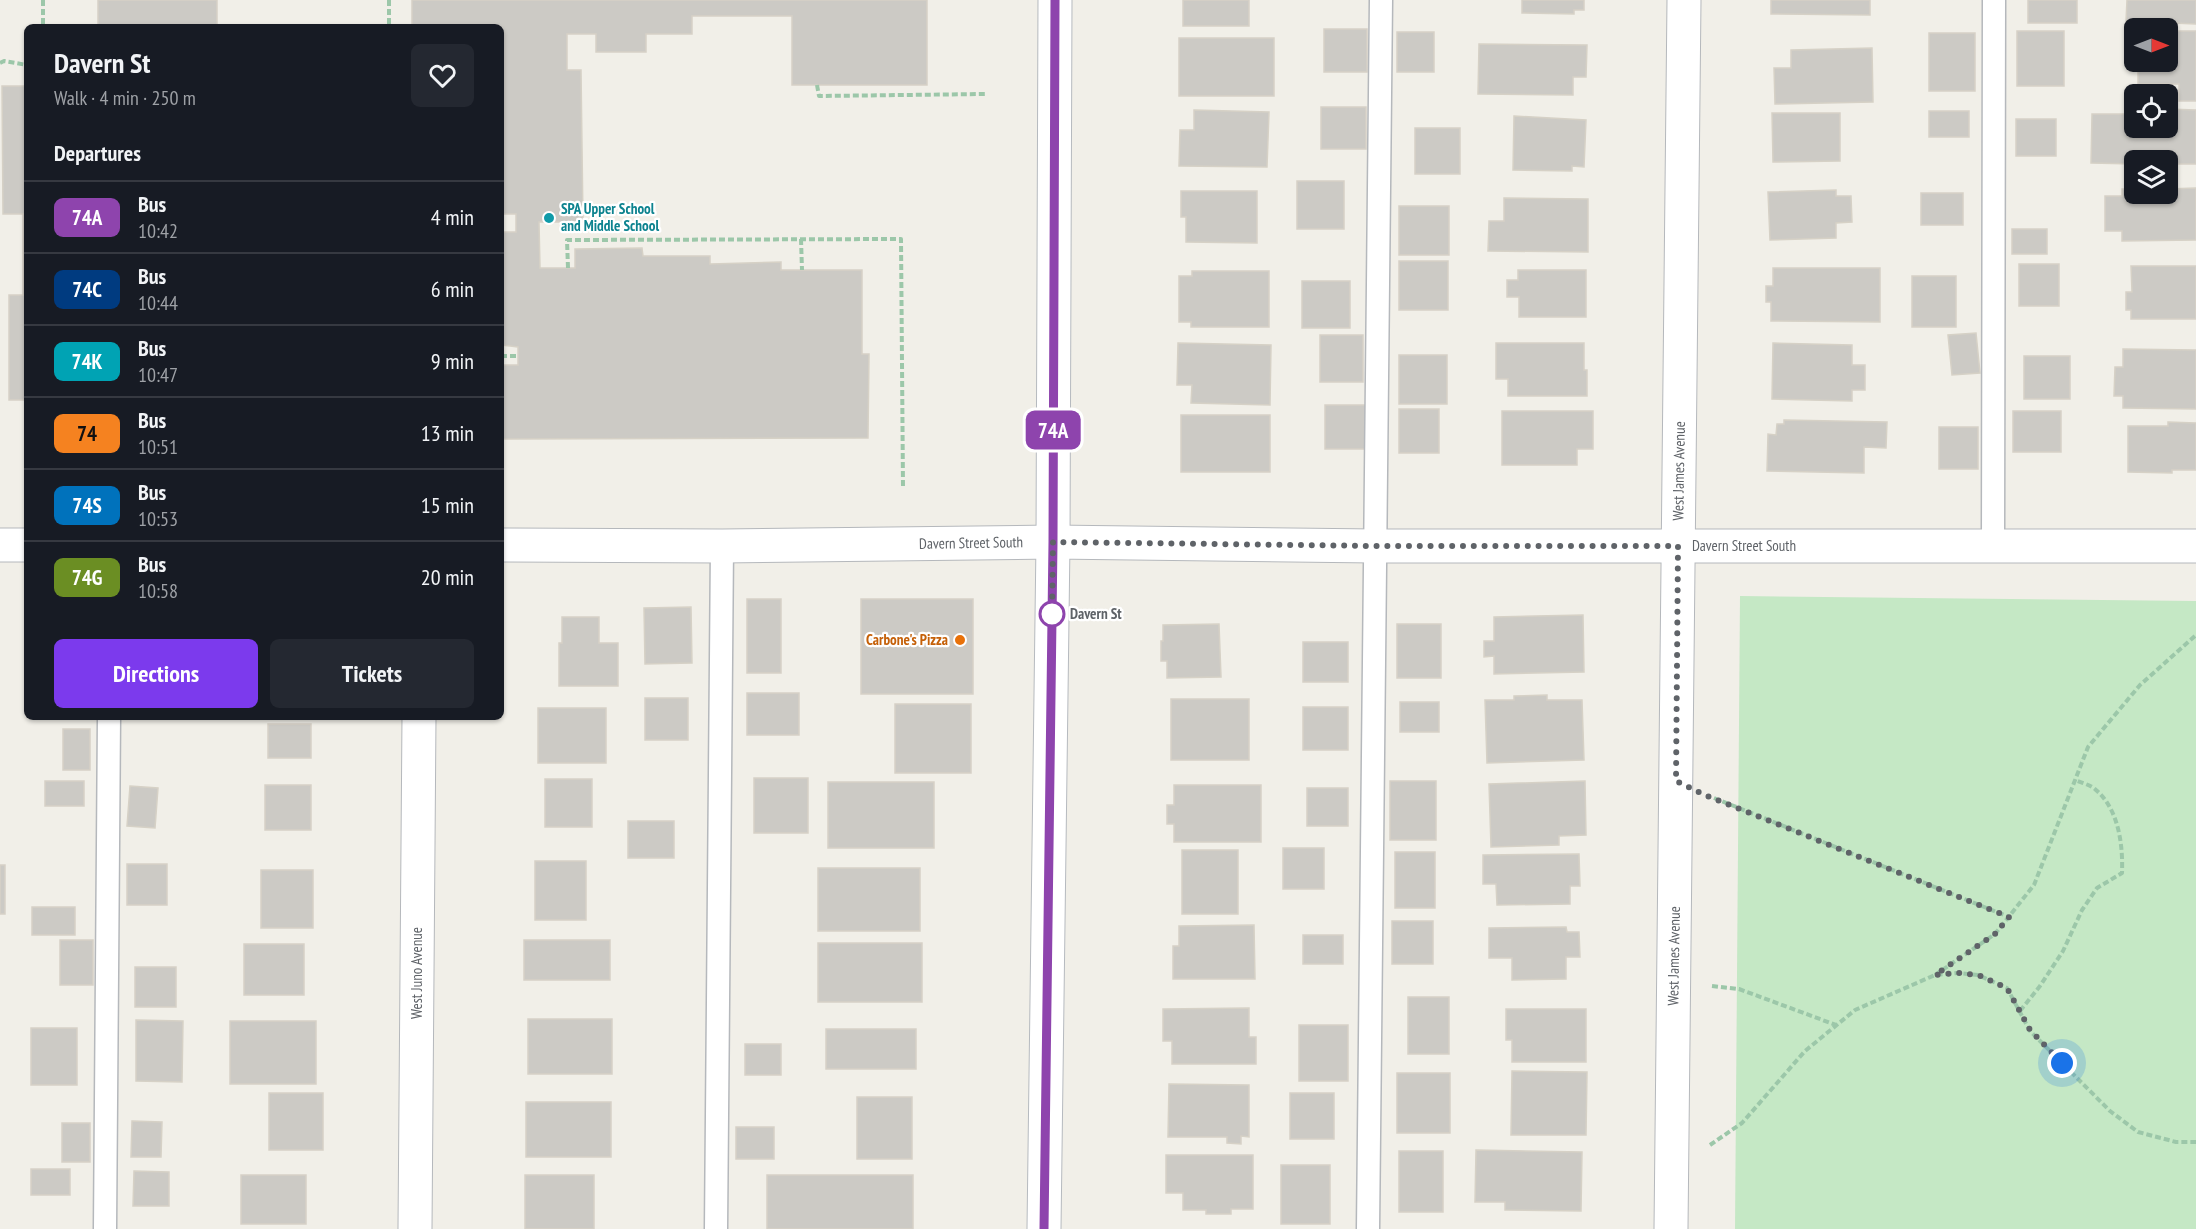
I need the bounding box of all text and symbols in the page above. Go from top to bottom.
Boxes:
north arrow [2124,18,2178,72]
map controls [2124,18,2178,204]
text: Davern St [54,44,151,81]
button: heart [411,44,474,107]
button: locate [2124,84,2178,138]
text: Walk · 4 min · 250 m [54,85,196,111]
text: Departures [54,139,141,167]
button: layers [2124,150,2178,204]
text: Bus [138,190,166,218]
place label: SPA Upper School and Middle School [561,199,659,235]
text: 4 min [431,203,474,231]
text: 74A [72,204,102,231]
marker: SPA Upper School and Middle School [542,211,556,225]
text: 10:42 [138,218,178,244]
text: Bus [138,262,166,290]
text: 6 min [431,275,474,303]
text: 74C [72,276,102,303]
text: 10:44 [138,290,178,316]
text: Bus [138,334,166,362]
text: 9 min [431,347,474,375]
text: 74K [72,348,102,375]
text: 10:47 [138,362,178,388]
text: Bus [138,406,166,434]
line badge: 74A [1018,410,1088,450]
text: 74A [1038,417,1068,444]
text: 13 min [421,419,474,447]
text: 74 [77,420,97,447]
street label: West James Avenue [1668,421,1689,521]
text: 10:51 [138,434,178,460]
text: Bus [138,478,166,506]
text: 15 min [421,491,474,519]
text: 74S [72,492,102,519]
text: 10:53 [138,506,178,532]
street label: Davern Street South [919,532,1023,553]
street label: Davern Street South [1692,536,1796,555]
text: Bus [138,550,166,578]
text: 20 min [421,563,474,591]
text: 74G [72,564,102,591]
text: 10:58 [138,578,178,604]
marker: Davern St [1039,601,1065,627]
place label: Davern St [1070,604,1122,623]
place label: Carbone's Pizza [866,630,948,649]
marker: Carbone's Pizza [953,633,967,647]
button: Directions [54,639,258,708]
button: Tickets [270,639,474,708]
street label: West James Avenue [1663,906,1684,1006]
street label: West Juno Avenue [407,927,426,1019]
your location [2047,1048,2077,1078]

